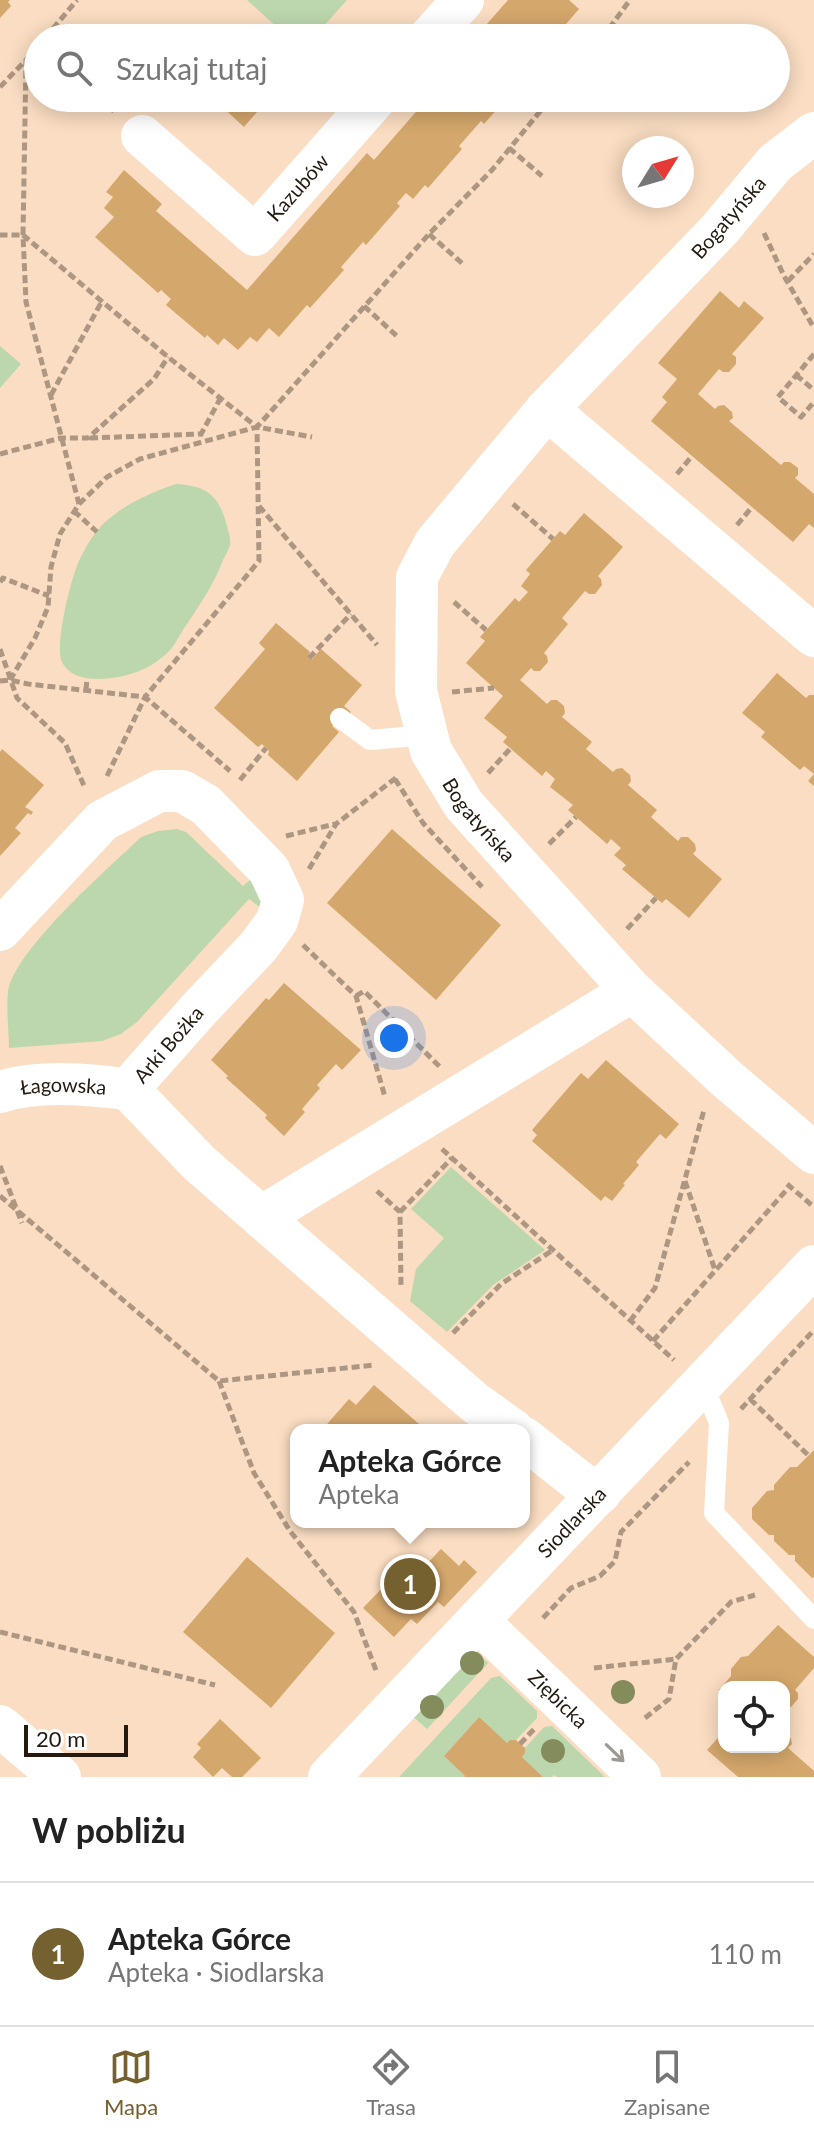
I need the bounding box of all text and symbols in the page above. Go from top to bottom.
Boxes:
search box [24,24,790,112]
icon: search [52,46,96,90]
text: Szukaj tutaj [116,50,267,86]
north arrow [622,136,694,208]
street label: Kazubów [261,149,333,226]
street label: Bogatyńska [686,171,770,263]
street label: Bogatyńska [438,773,521,866]
street label: Arki Bożka [128,1001,208,1087]
your location [374,1018,414,1058]
street label: Łagowska [18,1072,108,1099]
popup [290,1424,530,1528]
text: Apteka Górce [318,1442,502,1478]
text: Apteka [318,1478,400,1510]
street label: Siodlarska [532,1481,611,1562]
pin: 1 [384,1554,436,1614]
street label: Ziębicka [524,1665,593,1733]
map controls [718,1681,790,1753]
button: locate [718,1681,790,1753]
scale bar [24,1721,128,1757]
text: 20 m [36,1725,85,1752]
one-way arrow [605,1743,624,1762]
text: W pobliżu [32,1809,186,1850]
text: Apteka Górce [108,1920,291,1956]
text: 1 [50,1938,66,1970]
text: 110 m [709,1938,782,1970]
text: Apteka · Siodlarska [108,1956,325,1988]
tab: Mapa [104,2045,158,2120]
tab: Trasa [366,2045,416,2120]
tab: Zapisane [624,2045,710,2120]

